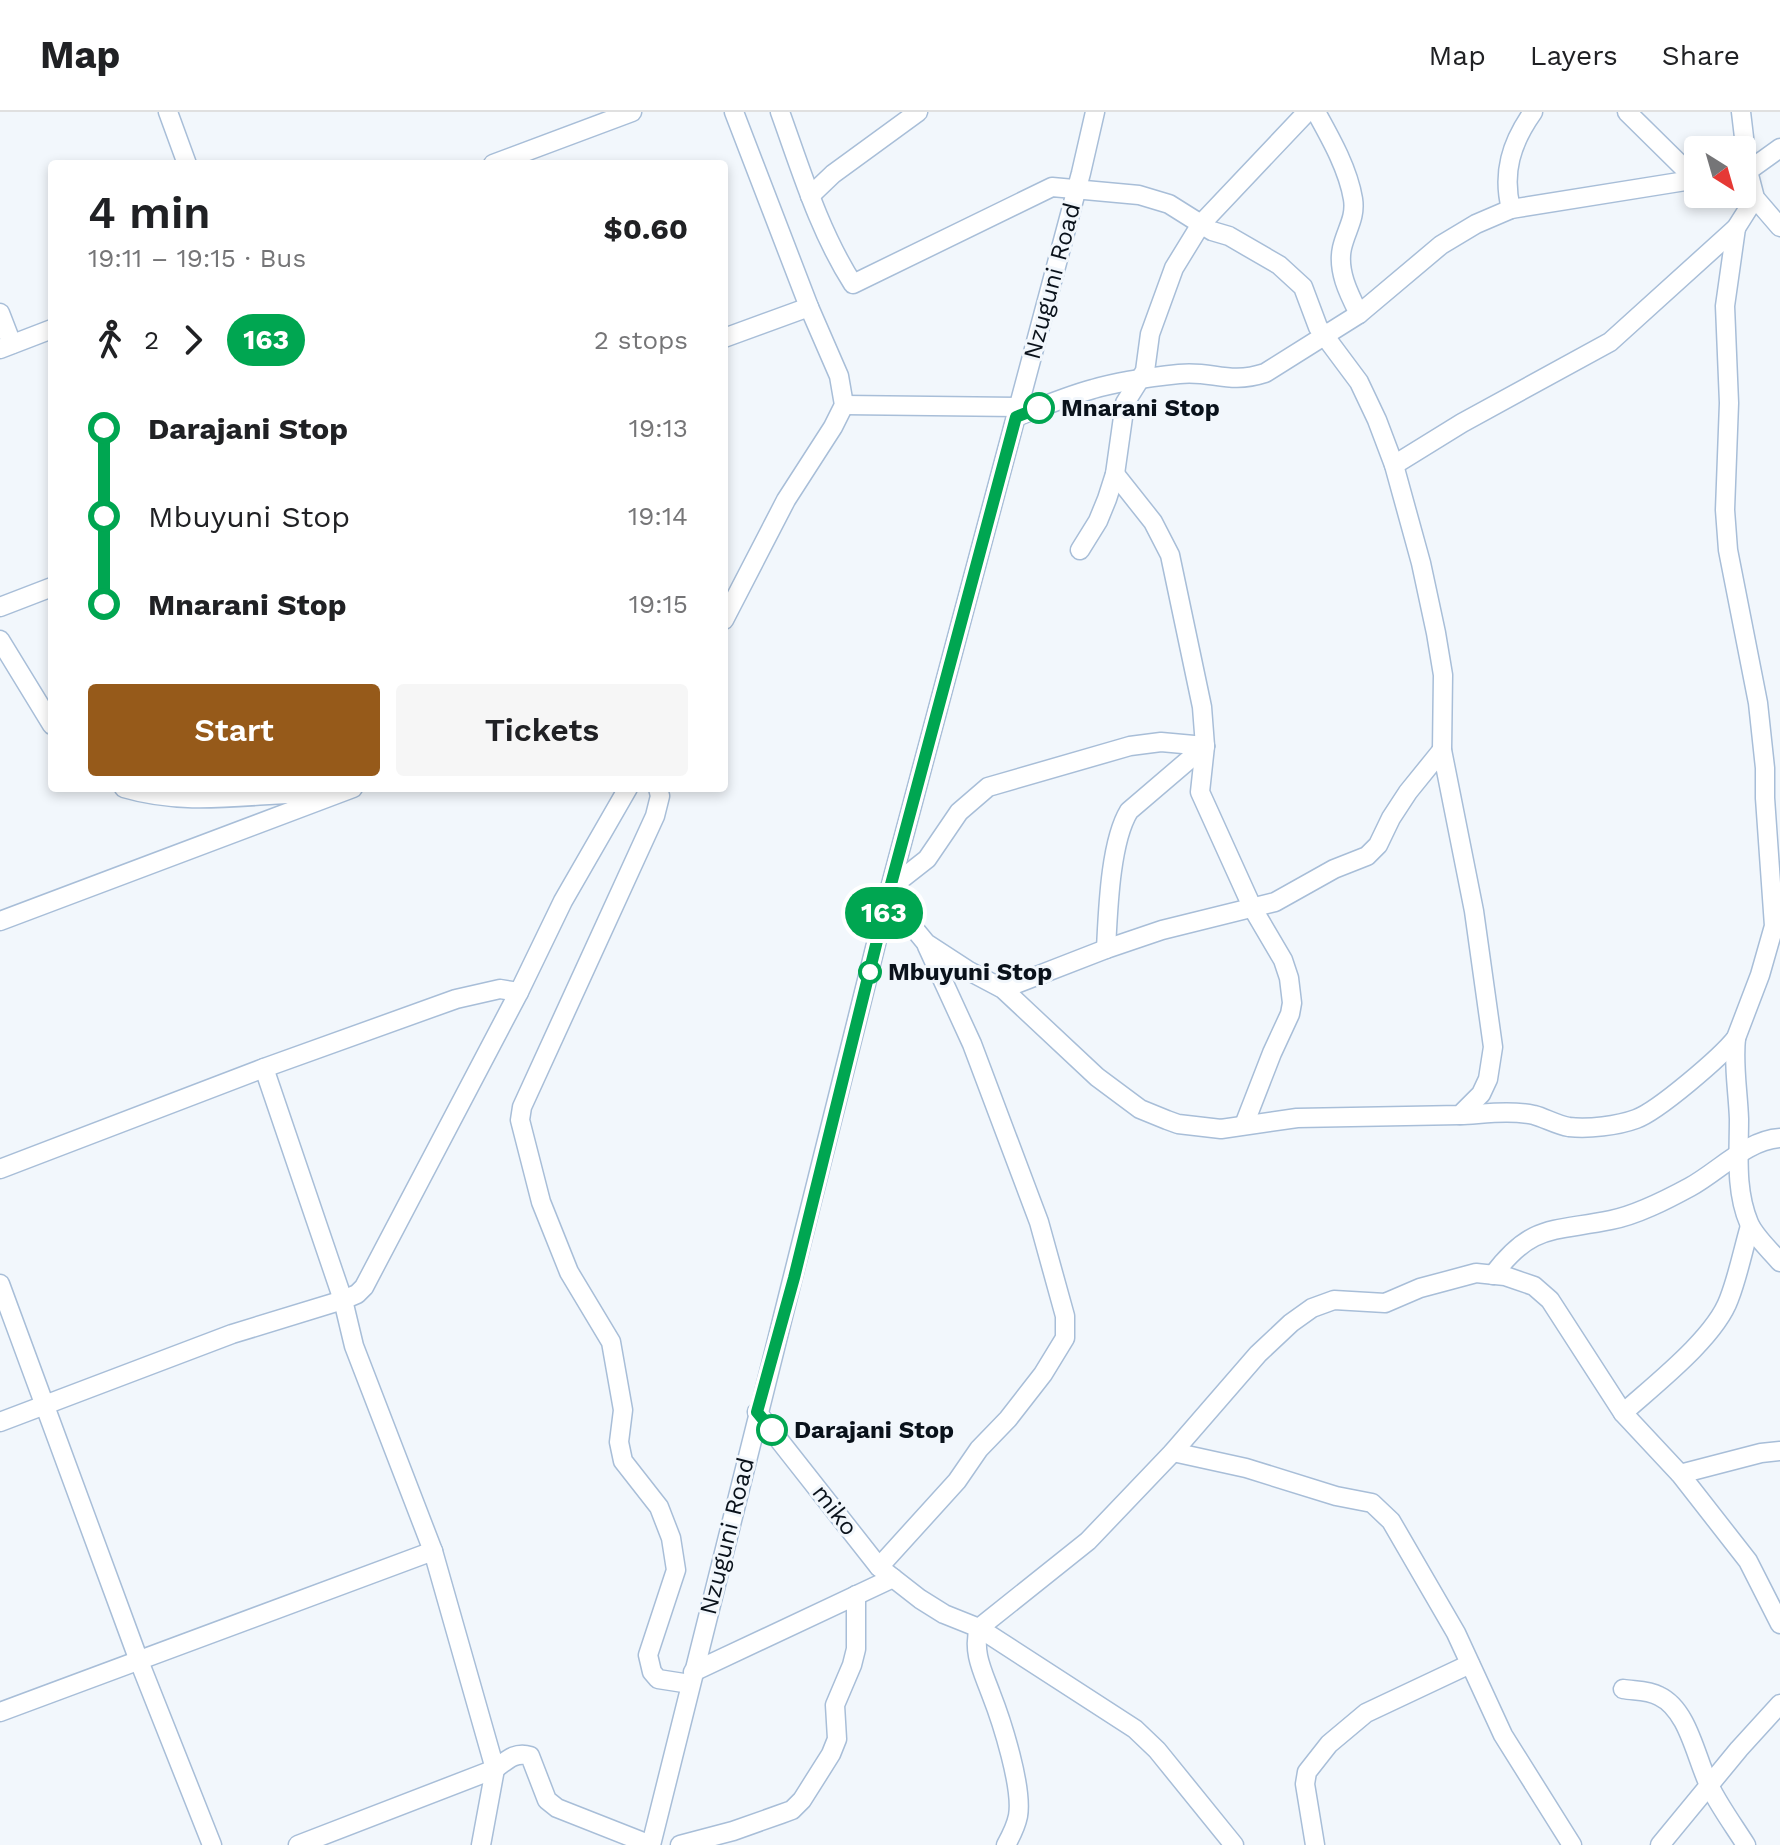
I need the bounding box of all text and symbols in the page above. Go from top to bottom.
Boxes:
text: Map [40,33,120,77]
text: Map [1429,39,1486,72]
text: Layers [1530,39,1618,72]
text: Share [1662,39,1740,72]
north arrow [1684,136,1756,208]
map controls [1684,136,1756,208]
text: 4 min [88,187,211,239]
street label: Nzuguni Road [1018,200,1086,362]
text: $0.60 [603,211,688,246]
text: 19:11 – 19:15 · Bus [88,243,306,273]
icon: walk [88,318,132,362]
icon: forward [171,318,215,362]
text: 163 [243,323,289,356]
text: 2 [144,325,159,355]
text: 2 stops [594,325,688,355]
marker: Mnarani Stop [1024,393,1054,423]
place label: Mnarani Stop [1061,394,1220,422]
text: Darajani Stop [148,411,348,446]
text: 19:13 [629,413,688,443]
text: Mbuyuni Stop [148,499,350,534]
text: 19:14 [628,501,688,531]
text: Mnarani Stop [148,587,346,622]
text: 19:15 [629,589,688,619]
button: Start [88,684,380,776]
button: Tickets [396,684,688,776]
line badge: 163 [838,887,930,939]
text: 163 [861,896,907,929]
place label: Mbuyuni Stop [888,958,1052,986]
marker: Mbuyuni Stop [859,961,881,983]
marker: Darajani Stop [757,1415,787,1445]
place label: Darajani Stop [794,1416,954,1444]
street label: Nzuguni Road [694,1455,760,1617]
street label: miko [806,1479,864,1541]

